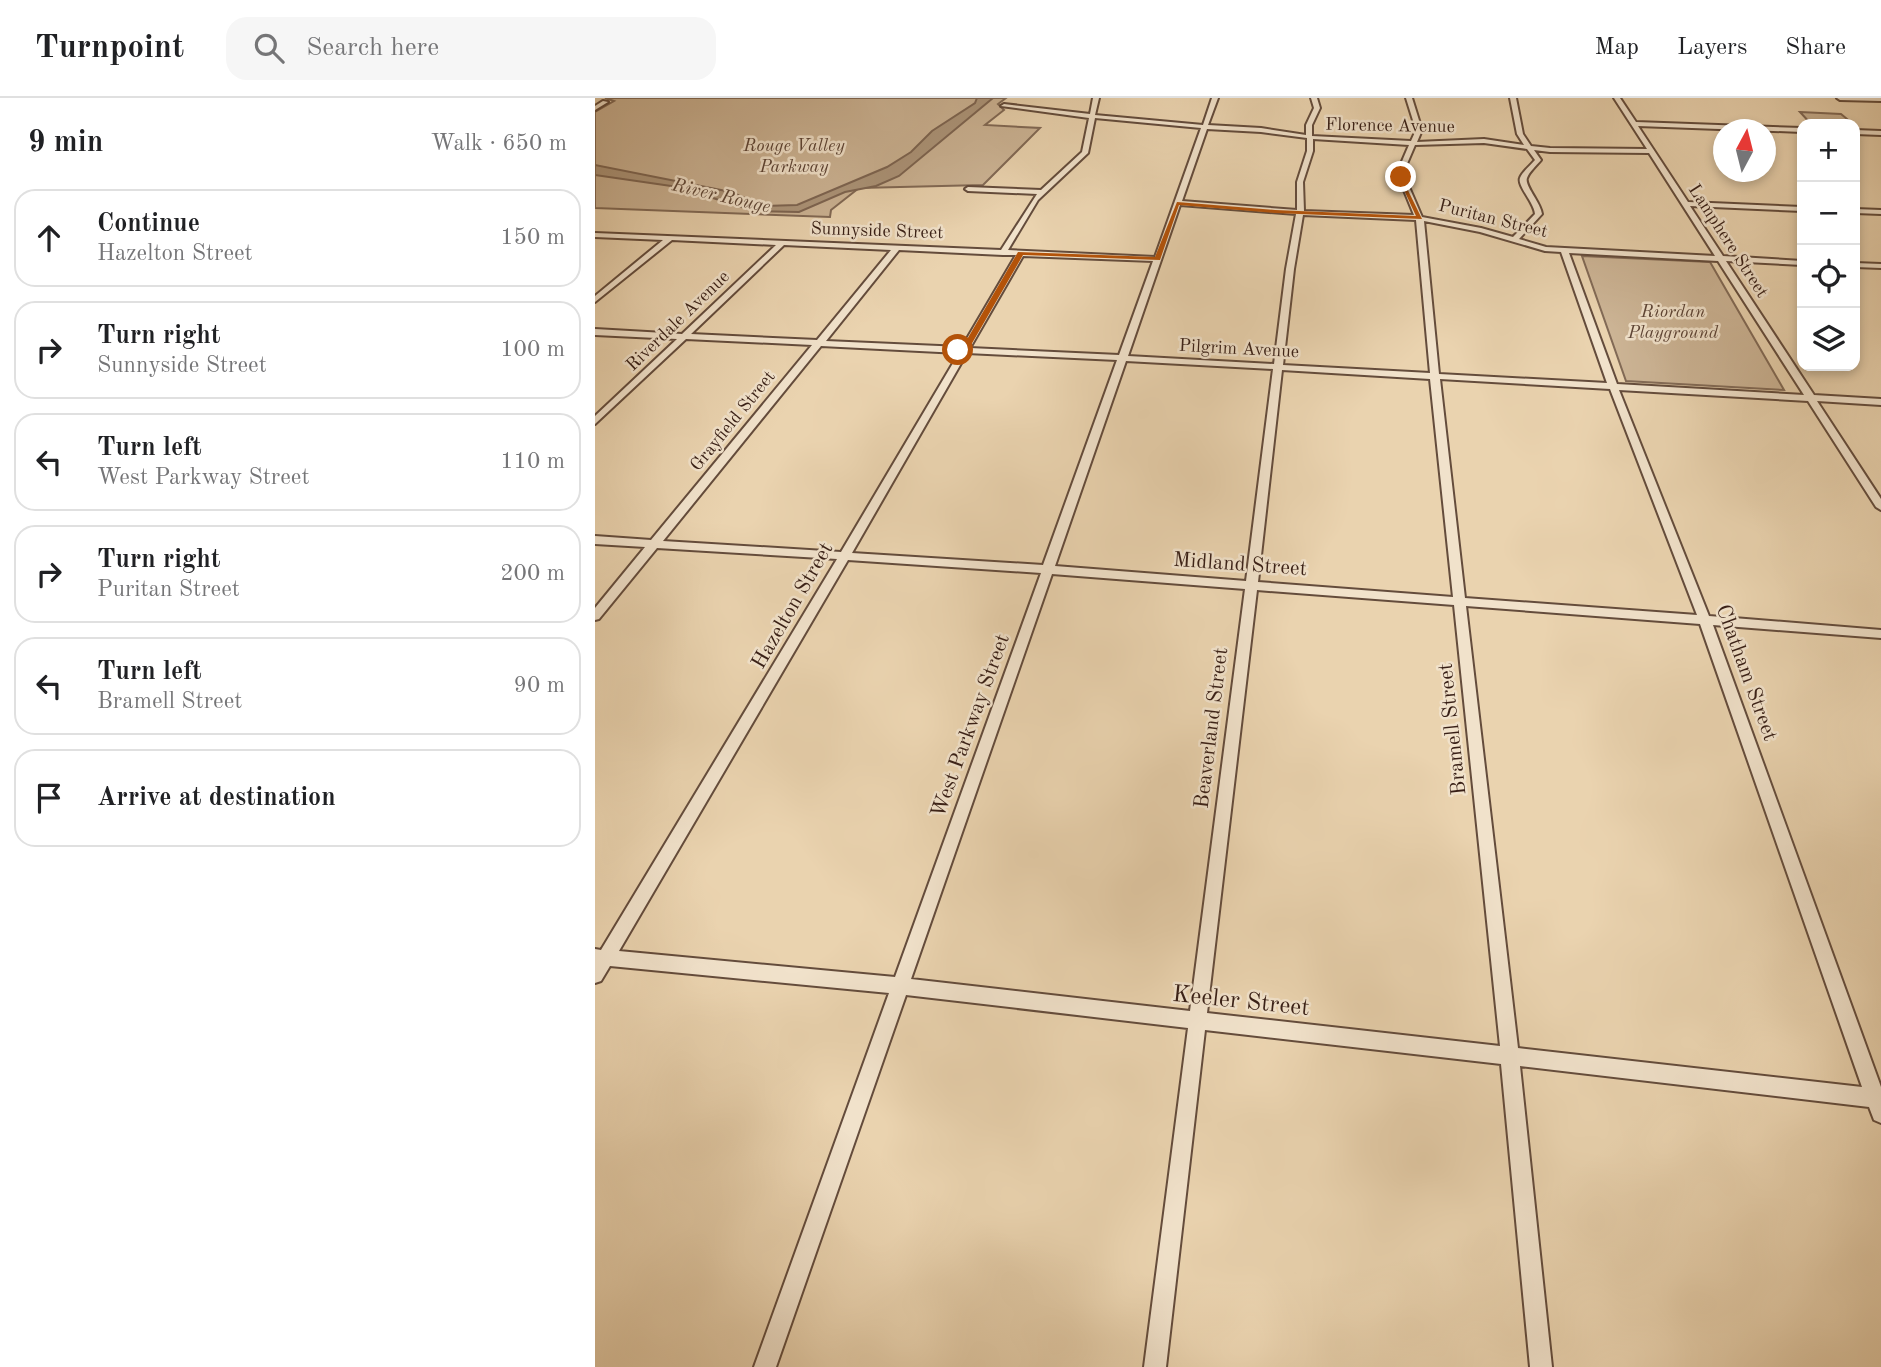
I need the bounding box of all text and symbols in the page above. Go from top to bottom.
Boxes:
search box [226,17,716,80]
icon: search [250,29,288,67]
text: Turnpoint [35,32,184,65]
text: Search here [306,35,439,61]
text: Map [1595,36,1639,60]
text: Layers [1677,36,1747,60]
text: Share [1785,36,1846,60]
street label: Florence Avenue [1325,116,1455,136]
north arrow [1713,119,1776,182]
map controls [1797,119,1860,371]
button: + [1797,119,1860,182]
text: 9 min [28,128,103,158]
text: Walk · 650 m [431,132,567,155]
park label: Rouge Valley Parkway [742,137,845,176]
route end [1385,161,1416,192]
water label: River Rouge [669,176,772,218]
street label: Lamphere Street [1685,181,1771,301]
button: − [1797,182,1860,245]
street label: Puritan Street [1437,197,1549,241]
text: Continue [97,211,200,237]
icon: ahead [30,219,68,257]
street label: Sunnyside Street [810,220,944,242]
text: 150 m [500,226,565,249]
text: Hazelton Street [97,242,253,265]
button: locate [1797,245,1860,308]
street label: Riverdale Avenue [623,267,733,375]
park label: Riordan Playground [1627,303,1719,342]
button: layers [1797,308,1860,371]
text: Turn right [97,323,220,349]
icon: right [30,331,68,369]
route start [942,334,973,365]
street label: Pilgrim Avenue [1178,337,1300,361]
text: 100 m [500,338,565,361]
text: Sunnyside Street [97,354,267,377]
street label: Grayfield Street [687,367,779,475]
text: Turn left [97,435,202,461]
icon: left [30,443,68,481]
text: 110 m [500,450,565,473]
text: West Parkway Street [97,466,309,489]
street label: Hazelton Street [748,539,838,673]
text: Turn right [97,547,220,573]
street label: Midland Street [1172,550,1308,580]
icon: right [30,555,68,593]
text: 200 m [500,562,565,585]
text: Puritan Street [97,578,240,601]
street label: Chatham Street [1712,602,1780,744]
street label: West Parkway Street [928,631,1014,821]
street label: Beaverland Street [1192,646,1232,810]
text: Turn left [97,659,202,685]
street label: Bramell Street [1436,662,1470,796]
icon: left [30,667,68,705]
text: 90 m [514,674,565,697]
text: Bramell Street [97,690,242,713]
icon: arrive [30,779,68,817]
text: Arrive at destination [97,785,336,811]
street label: Keeler Street [1171,983,1311,1021]

